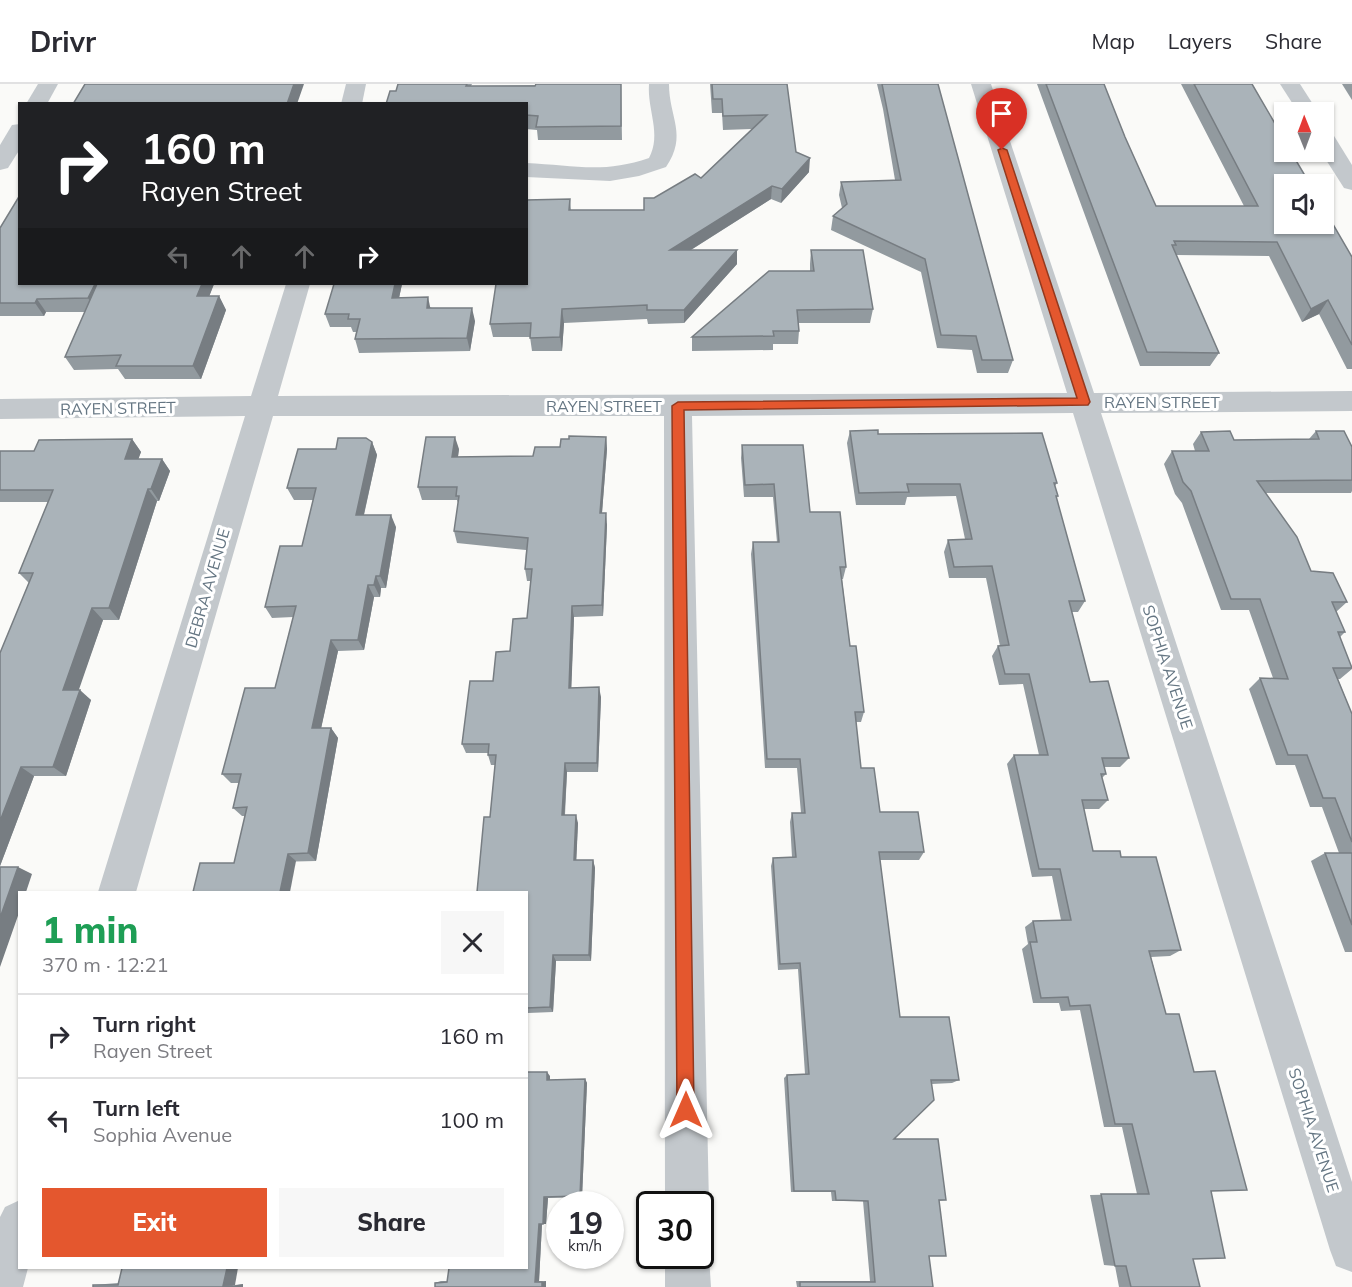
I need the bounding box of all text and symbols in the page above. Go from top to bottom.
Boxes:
text: Drivr [30,24,96,59]
text: Map [1092,28,1135,54]
text: Layers [1168,28,1232,54]
text: Share [1265,28,1322,54]
pin [976,88,1027,150]
icon: arrive [985,97,1018,130]
north arrow [1274,102,1334,162]
map controls [1274,102,1334,234]
text: 160 m [141,122,266,175]
icon: right [42,126,120,204]
text: Rayen Street [141,174,302,208]
button: sound [1274,174,1334,234]
icon: left [162,240,195,273]
icon: ahead [225,240,258,273]
icon: ahead [288,240,321,273]
icon: right [351,240,384,273]
street label: RAYEN STREET [1104,392,1220,412]
street label: RAYEN STREET [546,396,662,416]
street label: RAYEN STREET [60,397,176,419]
street label: DEBRA AVENUE [180,526,234,650]
street label: SOPHIA AVENUE [1138,602,1198,732]
text: 1 min [42,907,138,952]
button: close [441,911,504,974]
text: 370 m · 12:21 [42,952,168,977]
text: Turn right [93,1010,196,1038]
icon: right [42,1020,75,1053]
text: 160 m [439,1022,504,1050]
text: Rayen Street [93,1038,212,1063]
street label: SOPHIA AVENUE [1284,1065,1344,1195]
position arrow [654,1078,718,1142]
text: Turn left [93,1094,180,1122]
icon: left [42,1104,75,1137]
text: 100 m [439,1106,504,1134]
text: Sophia Avenue [93,1122,232,1147]
button: Exit [42,1188,267,1257]
button: Share [279,1188,504,1257]
speed limit sign: 30 [636,1191,714,1269]
text: 19 [567,1204,603,1242]
text: km/h [568,1236,602,1255]

